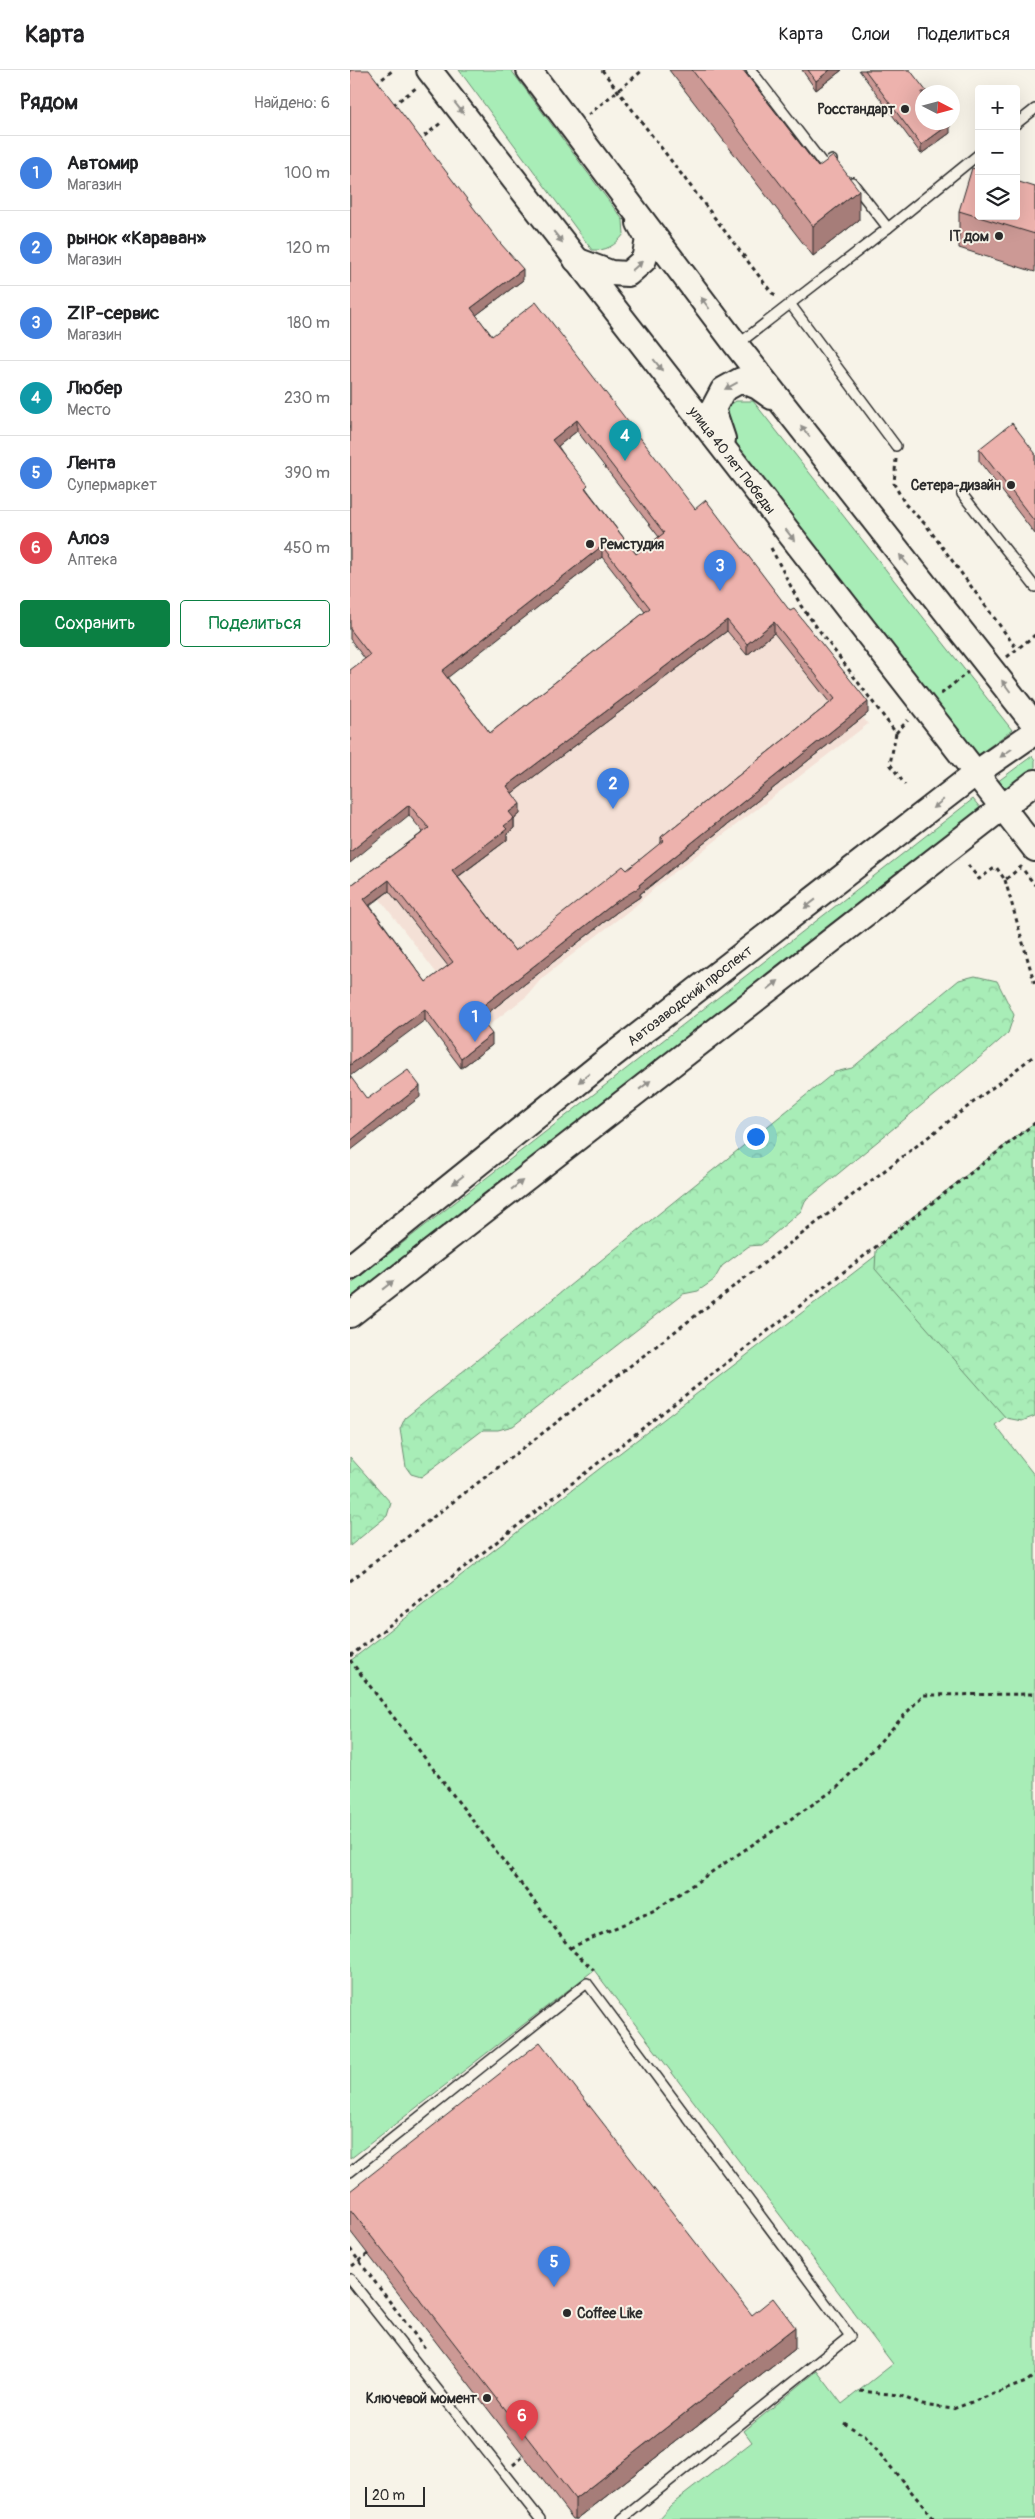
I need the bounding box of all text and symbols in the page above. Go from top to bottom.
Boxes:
text: Карта [25,20,84,49]
text: Карта [779,23,823,46]
text: Слои [851,23,889,46]
text: Поделиться [917,23,1010,46]
north arrow [915,85,960,130]
map controls [975,85,1020,220]
button: + [975,85,1020,130]
text: Рядом [20,89,78,116]
text: Найдено: 6 [254,93,330,113]
place label: Росстандарт [818,101,896,118]
one-way arrow [453,102,464,115]
marker: Росстандарт [899,103,911,115]
button: − [975,130,1020,175]
text: Автомир [67,151,138,175]
text: 1 [33,163,39,183]
text: 100 m [284,163,330,183]
text: Магазин [67,175,122,195]
button: layers [975,175,1020,220]
text: рынок «Караван» [67,226,206,250]
place label: IT дом [949,228,989,245]
one-way arrow [553,230,564,243]
marker: IT дом [993,230,1005,242]
text: 2 [32,238,40,258]
text: 120 m [286,238,330,258]
text: Магазин [67,250,122,270]
one-way arrow [630,260,642,272]
one-way arrow [699,297,710,310]
text: ZIP-сервис [67,301,159,325]
text: 3 [32,313,40,333]
text: 180 m [287,313,330,333]
text: Магазин [67,325,122,345]
one-way arrow [653,358,664,371]
text: Любер [67,376,122,400]
one-way arrow [724,382,738,390]
text: 4 [31,388,41,408]
text: 230 m [284,388,330,408]
text: Место [67,400,111,420]
street label: улица 40 лет Победы [684,402,779,517]
pin: 4 [609,420,641,461]
one-way arrow [800,424,810,438]
text: Лента [67,451,116,475]
text: 5 [32,463,40,483]
text: 390 m [284,463,330,483]
text: Супермаркет [67,475,157,495]
place label: Сетера-дизайн [911,477,1001,494]
marker: Сетера-дизайн [1005,479,1017,491]
text: Алоэ [67,526,110,550]
one-way arrow [784,528,795,541]
place label: Ремстудия [600,536,665,553]
text: 6 [31,538,41,558]
text: 450 m [283,538,330,558]
marker: Ремстудия [584,538,596,550]
text: Аптека [67,550,117,570]
pin: 3 [704,550,736,591]
one-way arrow [898,553,909,566]
button: Сохранить [20,600,170,647]
button: Поделиться [180,600,330,647]
one-way arrow [1001,679,1011,693]
one-way arrow [999,748,1013,758]
pin: 2 [597,768,629,809]
one-way arrow [932,798,945,809]
one-way arrow [804,898,817,909]
street label: Автозаводский проспект [624,942,756,1050]
one-way arrow [766,980,780,990]
pin: 1 [459,1001,491,1042]
one-way arrow [578,1072,591,1083]
one-way arrow [638,1079,651,1090]
your location [743,1124,769,1150]
one-way arrow [452,1174,465,1185]
one-way arrow [510,1179,523,1190]
one-way arrow [382,1279,395,1290]
pin: 5 [538,2246,570,2287]
place label: Coffee Like [577,2305,643,2322]
marker: Coffee Like [561,2307,573,2319]
place label: Ключевой момент [366,2390,478,2407]
marker: Ключевой момент [481,2392,493,2404]
pin: 6 [506,2400,538,2441]
scale bar [365,2484,425,2507]
text: 20 m [372,2487,405,2504]

